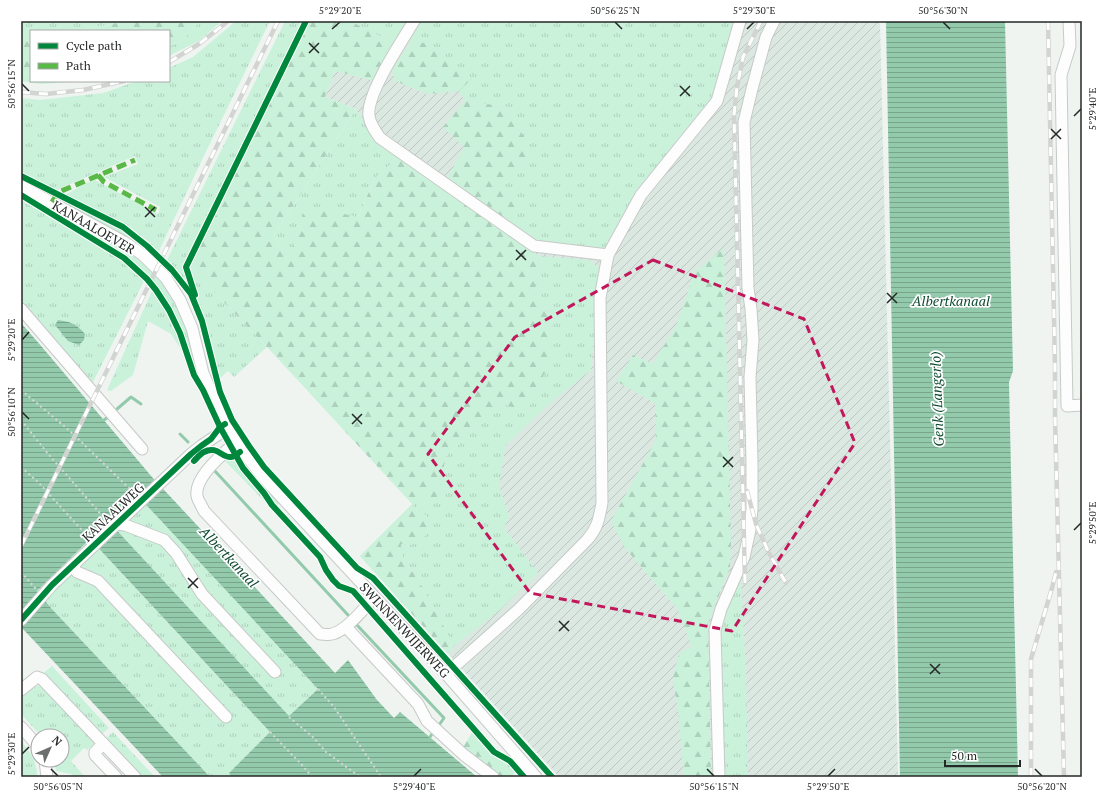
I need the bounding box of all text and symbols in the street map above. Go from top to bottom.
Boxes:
text: 5°29'20"E [319,4,362,17]
text: 50°56'25"N [590,4,640,17]
text: 5°29'30"E [733,4,776,17]
text: 50°56'30"N [918,4,968,17]
legend [30,30,170,82]
text: Cycle path [66,38,122,53]
text: Path [66,58,91,73]
text: 50°56'15"N [5,59,18,109]
text: 5°29'40"E [1086,87,1099,130]
street label: KANAALOEVER [49,196,139,258]
water label: Albertkanaal [911,291,990,310]
text: 5°29'20"E [5,318,18,361]
water label: Genk (Langerlo) [925,351,948,447]
text: 50°56'10"N [5,387,18,437]
street label: KANAALWEG [78,478,148,546]
text: 5°29'50"E [1086,501,1099,544]
water label: Albertkanaal [195,521,263,592]
street label: SWINNENWIJERWEG [356,578,454,682]
north arrow [30,728,70,768]
text: 5°29'30"E [5,732,18,775]
text: N [49,733,65,749]
scale bar [945,742,1020,768]
text: 50 m [951,748,978,763]
text: 50°56'05"N [33,780,83,793]
text: 5°29'40"E [393,780,436,793]
text: 50°56'15"N [689,780,739,793]
text: 5°29'50"E [807,780,850,793]
text: 50°56'20"N [1017,780,1067,793]

